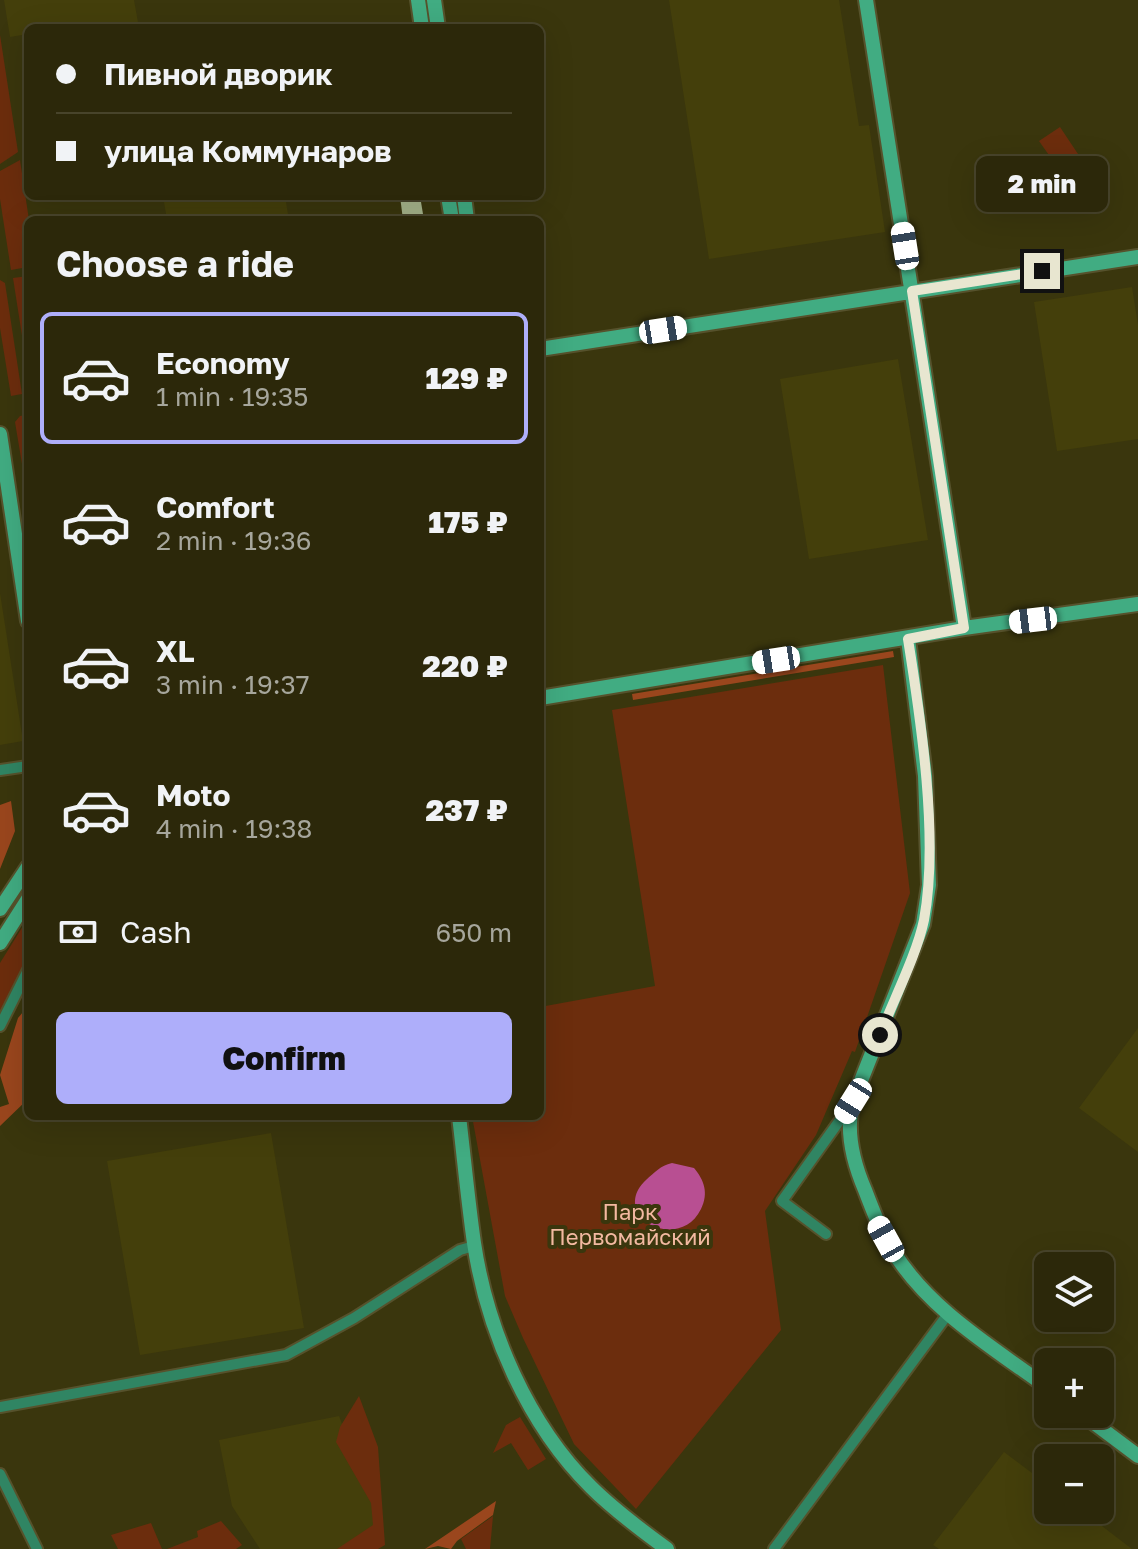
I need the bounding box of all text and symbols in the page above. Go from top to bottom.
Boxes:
text: Пивной дворик [104,56,333,92]
text: улица Коммунаров [104,133,392,169]
callout: 2 min [976,155,1108,211]
text: 2 min [1008,168,1076,199]
car [889,220,921,272]
text: Choose a ride [56,242,294,285]
route end [1024,253,1060,289]
car [637,314,689,346]
icon: car [60,342,132,414]
text: Economy [156,345,290,381]
text: 129 ₽ [425,360,508,396]
text: 1 min · 19:35 [156,381,308,412]
icon: car [60,486,132,558]
text: Comfort [156,489,275,525]
text: 175 ₽ [428,504,508,540]
text: 2 min · 19:36 [156,525,311,556]
car [1008,605,1058,635]
icon: car [60,630,132,702]
text: XL [156,633,195,669]
car [750,644,802,676]
text: 220 ₽ [422,648,508,684]
text: 3 min · 19:37 [156,669,310,700]
icon: car [60,774,132,846]
text: Moto [156,777,231,813]
text: 237 ₽ [425,792,508,828]
text: 4 min · 19:38 [156,813,312,844]
icon: cash [56,910,100,954]
text: Cash [120,914,192,950]
text: 650 m [436,917,512,948]
button: Confirm [56,1012,512,1104]
route start [862,1017,898,1053]
car [830,1074,876,1128]
park label: Парк Первомайский [549,1198,711,1250]
car [864,1212,908,1266]
map controls [1034,1252,1114,1524]
button: layers [1034,1252,1114,1332]
button: + [1034,1348,1114,1428]
button: − [1034,1444,1114,1524]

